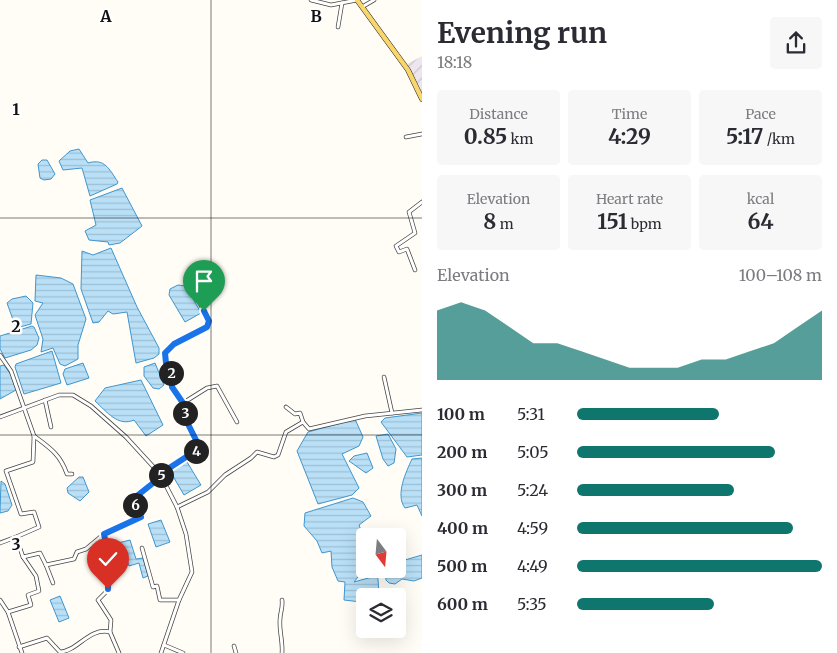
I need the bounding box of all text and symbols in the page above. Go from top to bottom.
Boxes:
text: A [99,6,112,26]
text: B [310,6,322,26]
text: Evening run [437,15,607,51]
button: share [770,17,822,69]
text: 18:18 [437,52,472,72]
text: 1 [12,99,20,119]
text: Distance [469,105,528,123]
text: Time [612,105,647,123]
text: Pace [745,105,776,123]
text: 0.85 [464,123,507,150]
text: 4:29 [608,123,651,150]
text: 5:17 [726,123,763,150]
text: km [507,130,533,148]
text: /km [763,130,795,148]
text: Elevation [467,190,530,208]
text: Heart rate [596,190,663,208]
text: kcal [747,190,774,208]
text: 8 [483,208,496,235]
text: 151 [597,208,628,235]
text: 64 [747,208,774,235]
text: m [496,215,514,233]
text: bpm [628,215,662,233]
pin [183,260,225,311]
text: Elevation [437,265,510,285]
text: 100–108 m [739,265,822,285]
icon: arrive [190,267,218,295]
text: 2 [11,316,21,336]
pin: 2 [158,360,184,386]
text: 2 [167,364,176,382]
pin: 3 [172,400,198,426]
text: 3 [181,404,190,422]
text: 100 m [437,404,485,424]
text: 5:31 [517,404,545,424]
pin: 4 [184,438,208,464]
text: 4 [192,442,201,460]
text: 200 m [437,442,487,462]
text: 5:05 [517,442,549,462]
pin: 5 [148,462,174,488]
text: 5 [157,466,166,484]
text: 300 m [437,480,487,500]
text: 5:24 [517,480,548,500]
pin: 6 [122,492,148,518]
text: 6 [131,496,140,514]
text: 400 m [437,518,488,538]
text: 4:59 [517,518,548,538]
north arrow [356,528,406,578]
map controls [356,528,406,638]
text: 3 [11,534,21,554]
pin [87,538,129,589]
icon: check [94,545,122,573]
text: 500 m [437,556,487,576]
text: 4:49 [517,556,548,576]
button: layers [356,588,406,638]
text: 600 m [437,594,488,614]
text: 5:35 [517,594,547,614]

